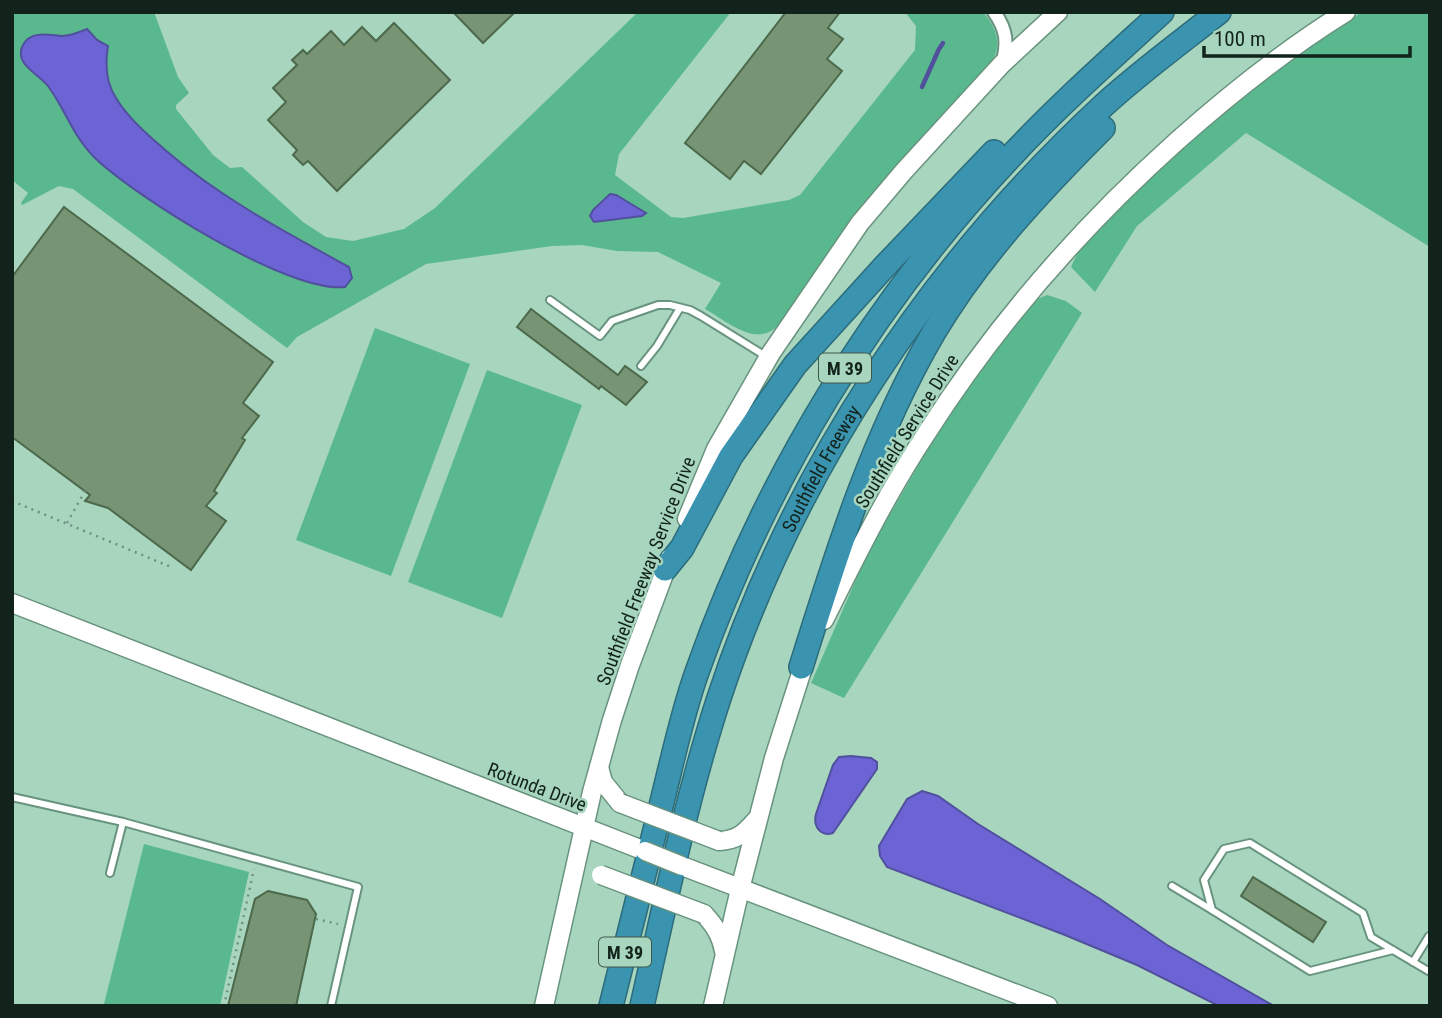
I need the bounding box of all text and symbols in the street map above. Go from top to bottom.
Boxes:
scale bar [1204,14,1410,58]
text: 100 m [1214,27,1266,51]
street label: Southfield Service Drive [850,350,964,512]
road number: M 39 [819,354,871,382]
street label: Southfield Freeway [777,401,865,536]
street label: Southfield Freeway Service Drive [592,453,700,688]
street label: Rotunda Drive [484,758,590,816]
road number: M 39 [599,937,651,967]

